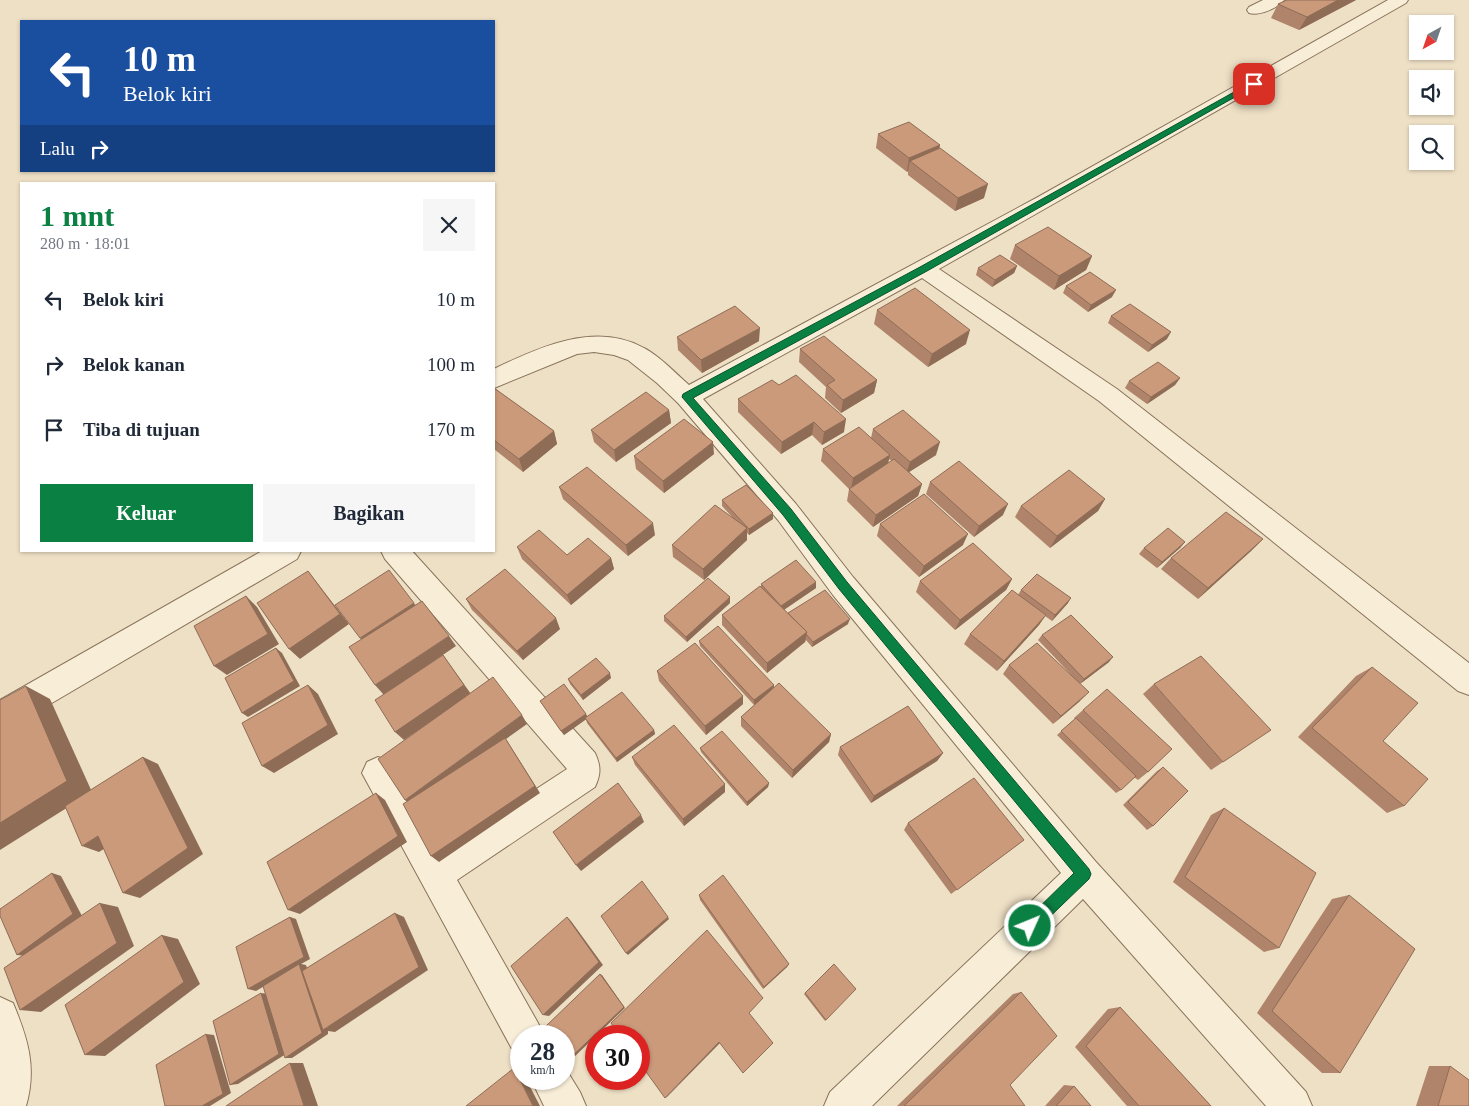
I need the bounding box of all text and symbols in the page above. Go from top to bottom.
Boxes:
north arrow [1409,15,1454,60]
map controls [1409,15,1454,170]
icon: left [40,40,105,105]
text: 10 m [123,40,196,79]
pin [1233,63,1275,105]
icon: arrive [1240,70,1268,98]
button: sound [1409,70,1454,115]
text: Belok kiri [123,81,212,106]
button: search [1409,125,1454,170]
icon: right [85,135,113,163]
text: Lalu [40,138,75,159]
text: 1 mnt [40,199,114,232]
button: close [423,199,475,251]
text: 280 m · 18:01 [40,235,130,252]
icon: left [40,286,68,314]
text: Belok kiri [83,289,164,310]
text: 10 m [436,289,475,310]
icon: right [40,351,68,379]
text: Belok kanan [83,354,185,375]
text: 100 m [427,354,475,375]
icon: arrive [40,416,68,444]
text: Tiba di tujuan [83,419,200,440]
text: 170 m [427,419,475,440]
button: Keluar [40,484,253,542]
button: Bagikan [263,484,475,542]
position arrow [1003,899,1055,951]
speed limit sign: 30 [585,1025,650,1090]
text: 28 [530,1038,555,1065]
text: km/h [530,1063,555,1077]

